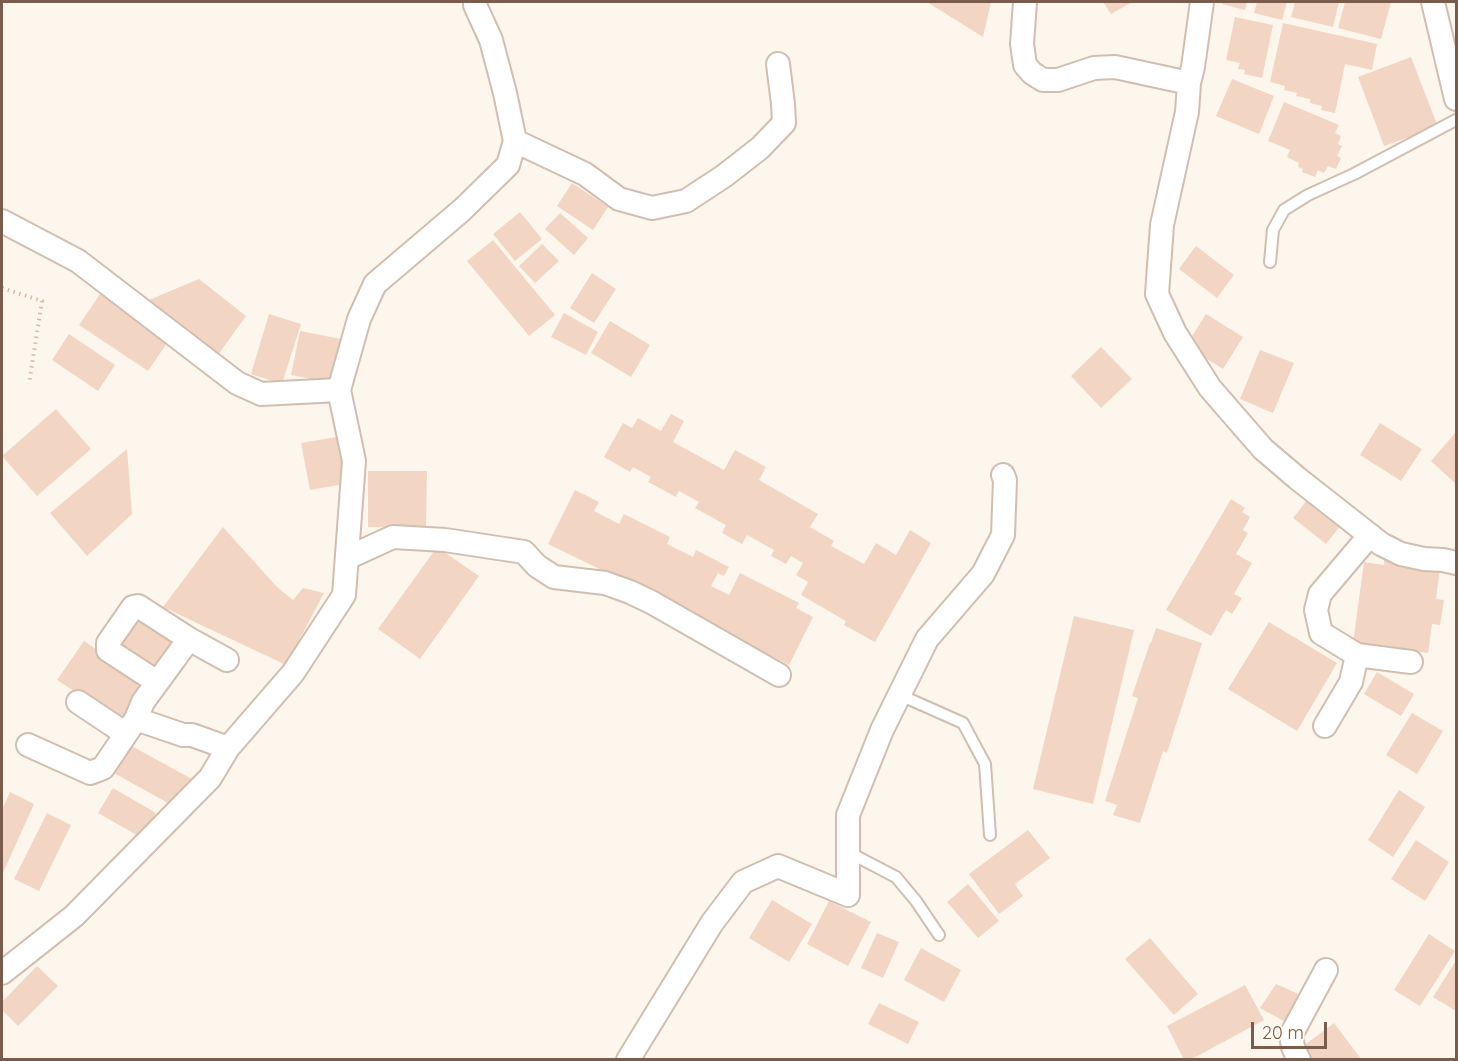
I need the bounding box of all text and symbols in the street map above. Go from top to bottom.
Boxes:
scale bar [1254,1010,1330,1048]
text: 20 m [1262,1021,1304,1044]

